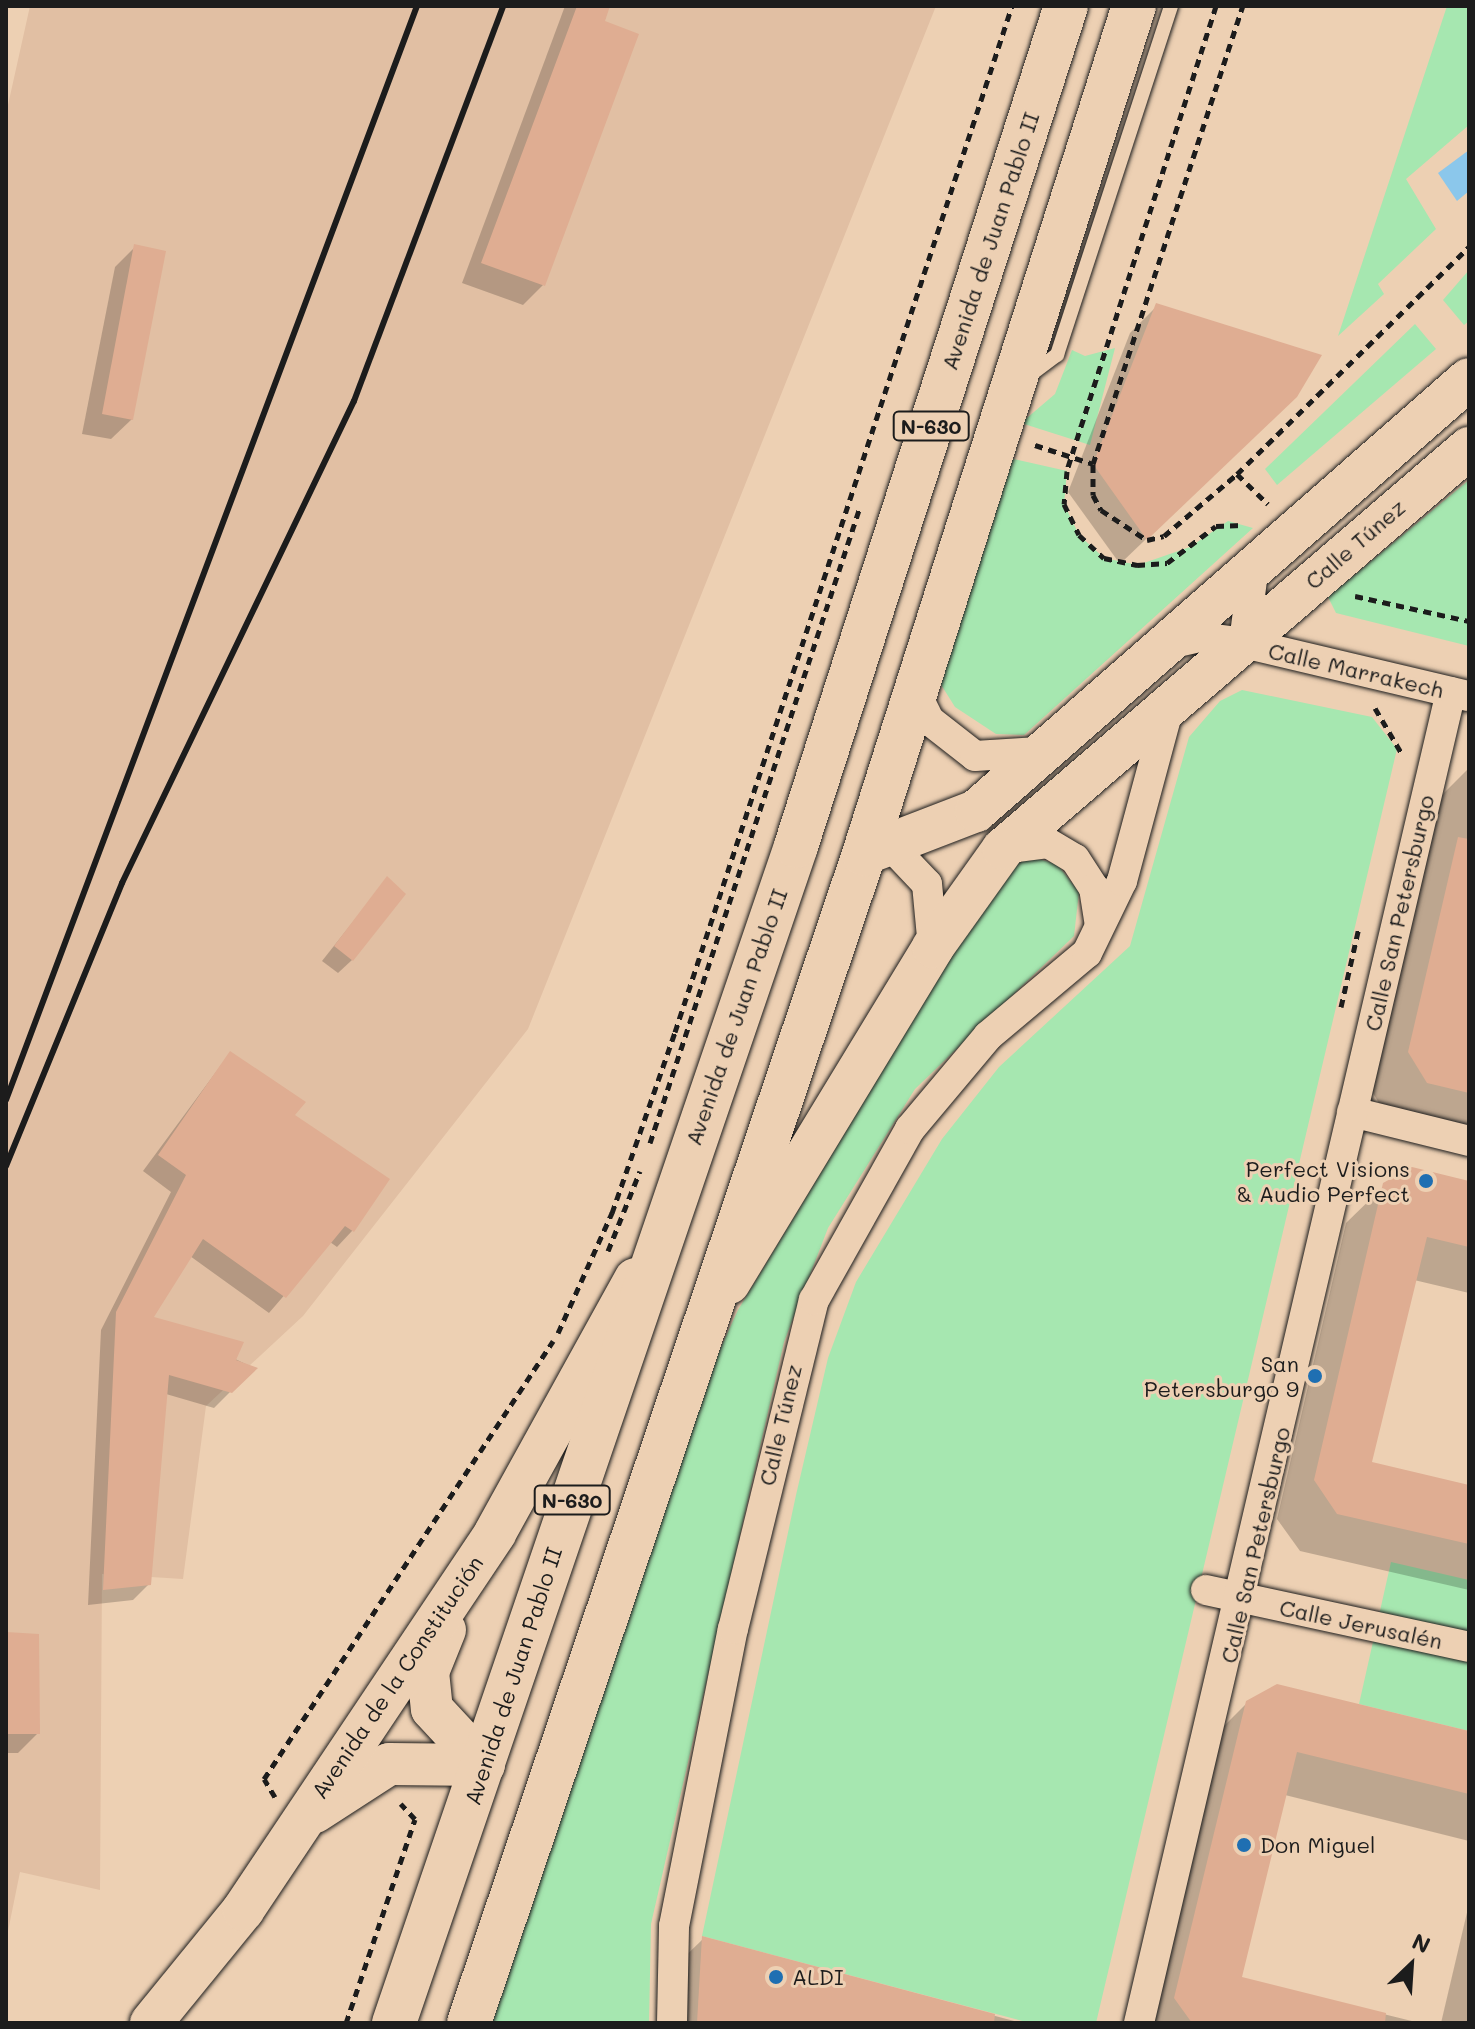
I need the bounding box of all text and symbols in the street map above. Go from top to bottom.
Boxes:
street label: Avenida de Juan Pablo II [936,109,1044,373]
road number: N-630 [891,410,971,442]
street label: Calle Túnez [1300,494,1410,594]
street label: Calle Marrakech [1266,637,1446,703]
street label: Calle San Petersburgo [1359,792,1439,1034]
street label: Avenida de Juan Pablo II [680,885,792,1149]
place label: Perfect Visions & Audio Perfect [1236,1155,1410,1206]
marker: Perfect Visions & Audio Perfect [1417,1172,1435,1190]
place label: San Petersburgo 9 [1144,1350,1299,1402]
street label: Calle Túnez [753,1362,807,1488]
marker: San Petersburgo 9 [1306,1367,1324,1385]
street label: Calle San Petersburgo [1215,1424,1295,1666]
road number: N-630 [532,1484,612,1516]
street label: Avenida de Juan Pablo II [459,1544,567,1808]
street label: Avenida de la Constitución [306,1550,488,1804]
street label: Calle Jerusalén [1277,1594,1445,1654]
place label: Don Miguel [1260,1832,1376,1858]
marker: Don Miguel [1235,1836,1253,1854]
north arrow [1371,1925,1451,2005]
text: N [1408,1926,1435,1959]
place label: ALDI [792,1964,844,1990]
marker: ALDI [767,1968,785,1986]

